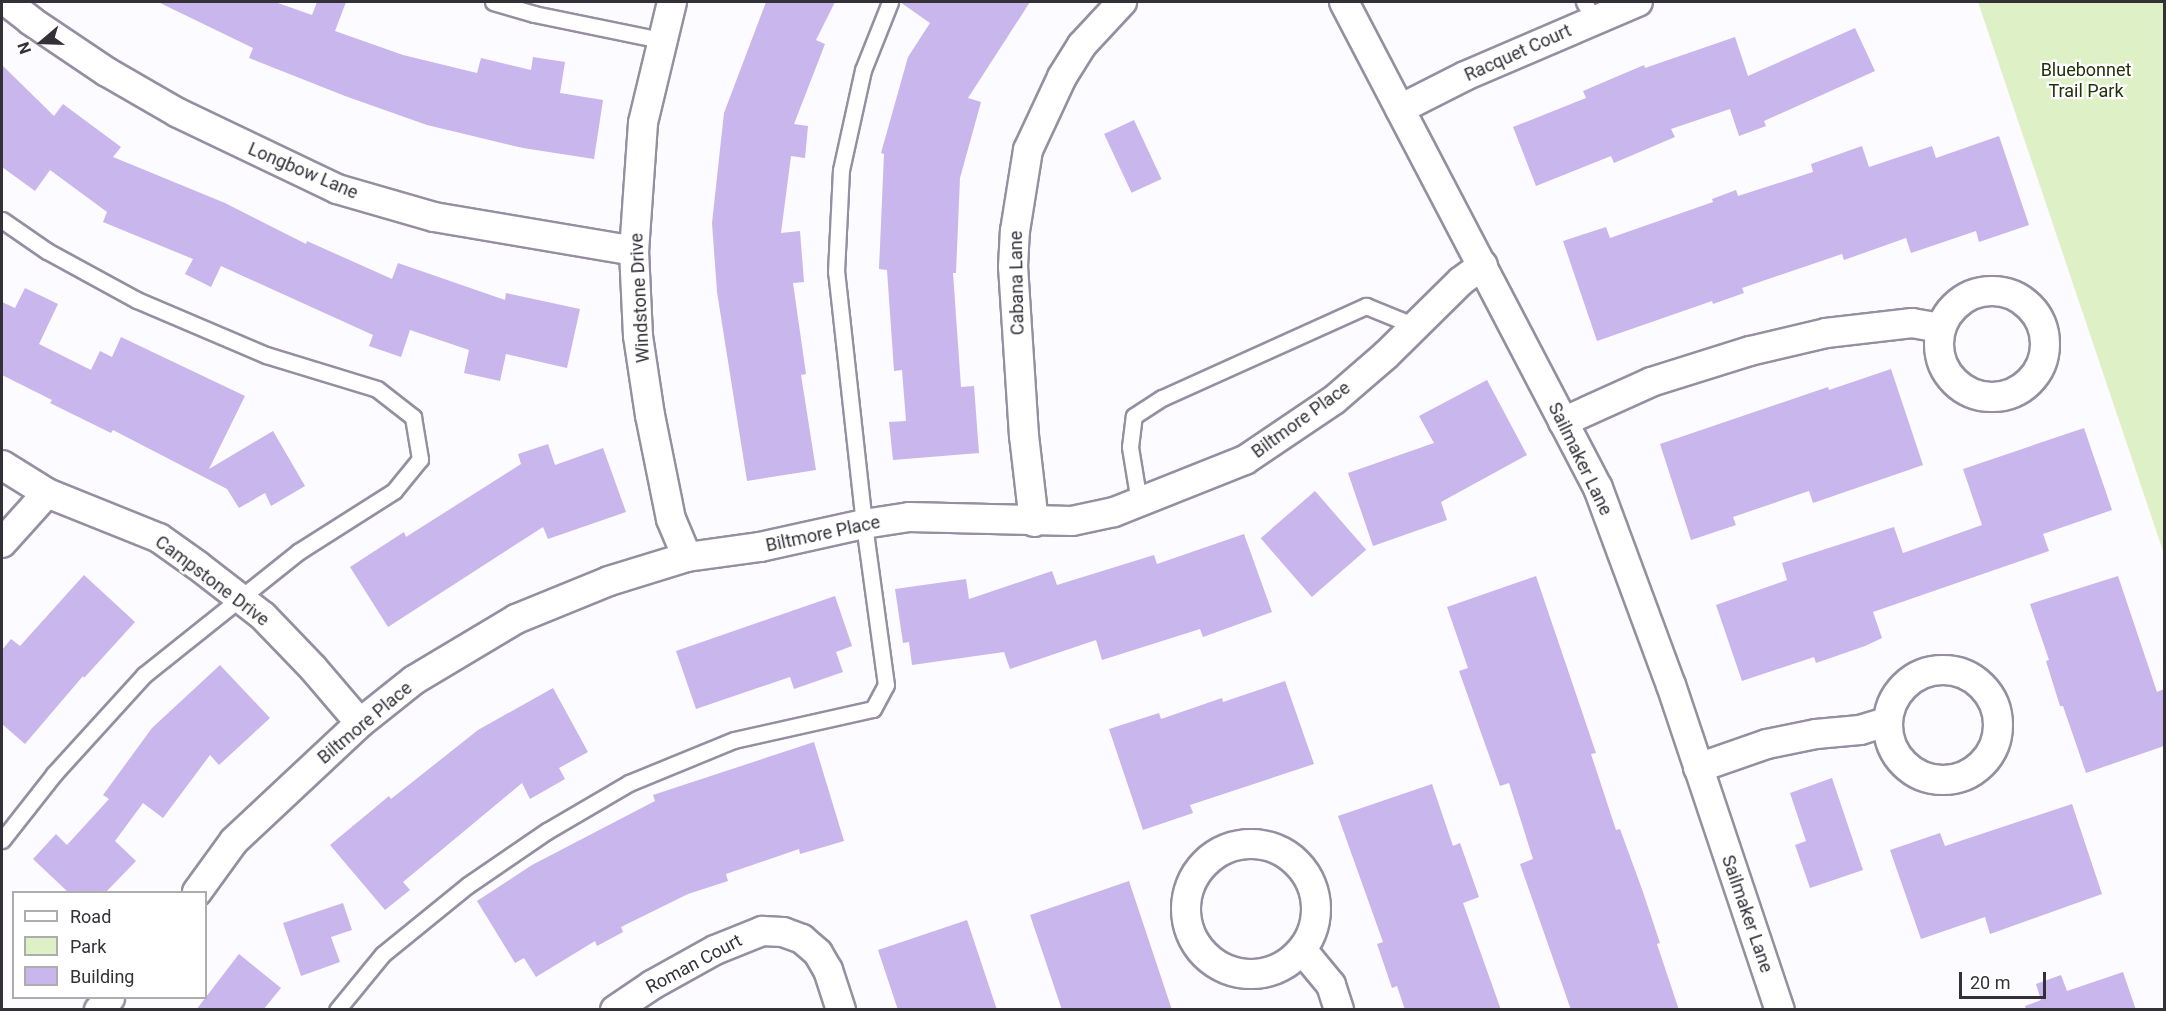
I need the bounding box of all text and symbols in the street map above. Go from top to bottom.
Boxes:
north arrow [12,12,72,72]
street label: Racquet Court [1461,20,1575,86]
text: N [14,40,35,56]
park label: Bluebonnet Trail Park [2041,60,2131,103]
street label: Longbow Lane [245,138,361,204]
street label: Cabana Lane [1005,231,1029,335]
street label: Windstone Drive [626,232,654,364]
street label: Biltmore Place [1248,377,1354,463]
street label: Sailmaker Lane [1543,399,1617,519]
street label: Biltmore Place [764,511,882,557]
street label: Campstone Drive [151,531,273,631]
street label: Biltmore Place [313,677,417,769]
street label: Sailmaker Lane [1717,852,1777,976]
legend [12,891,207,999]
text: Road [70,906,111,927]
street label: Roman Court [642,930,746,998]
text: Park [70,936,106,957]
scale bar [1962,960,2049,998]
text: Building [70,966,134,987]
text: 20 m [1970,972,2010,993]

